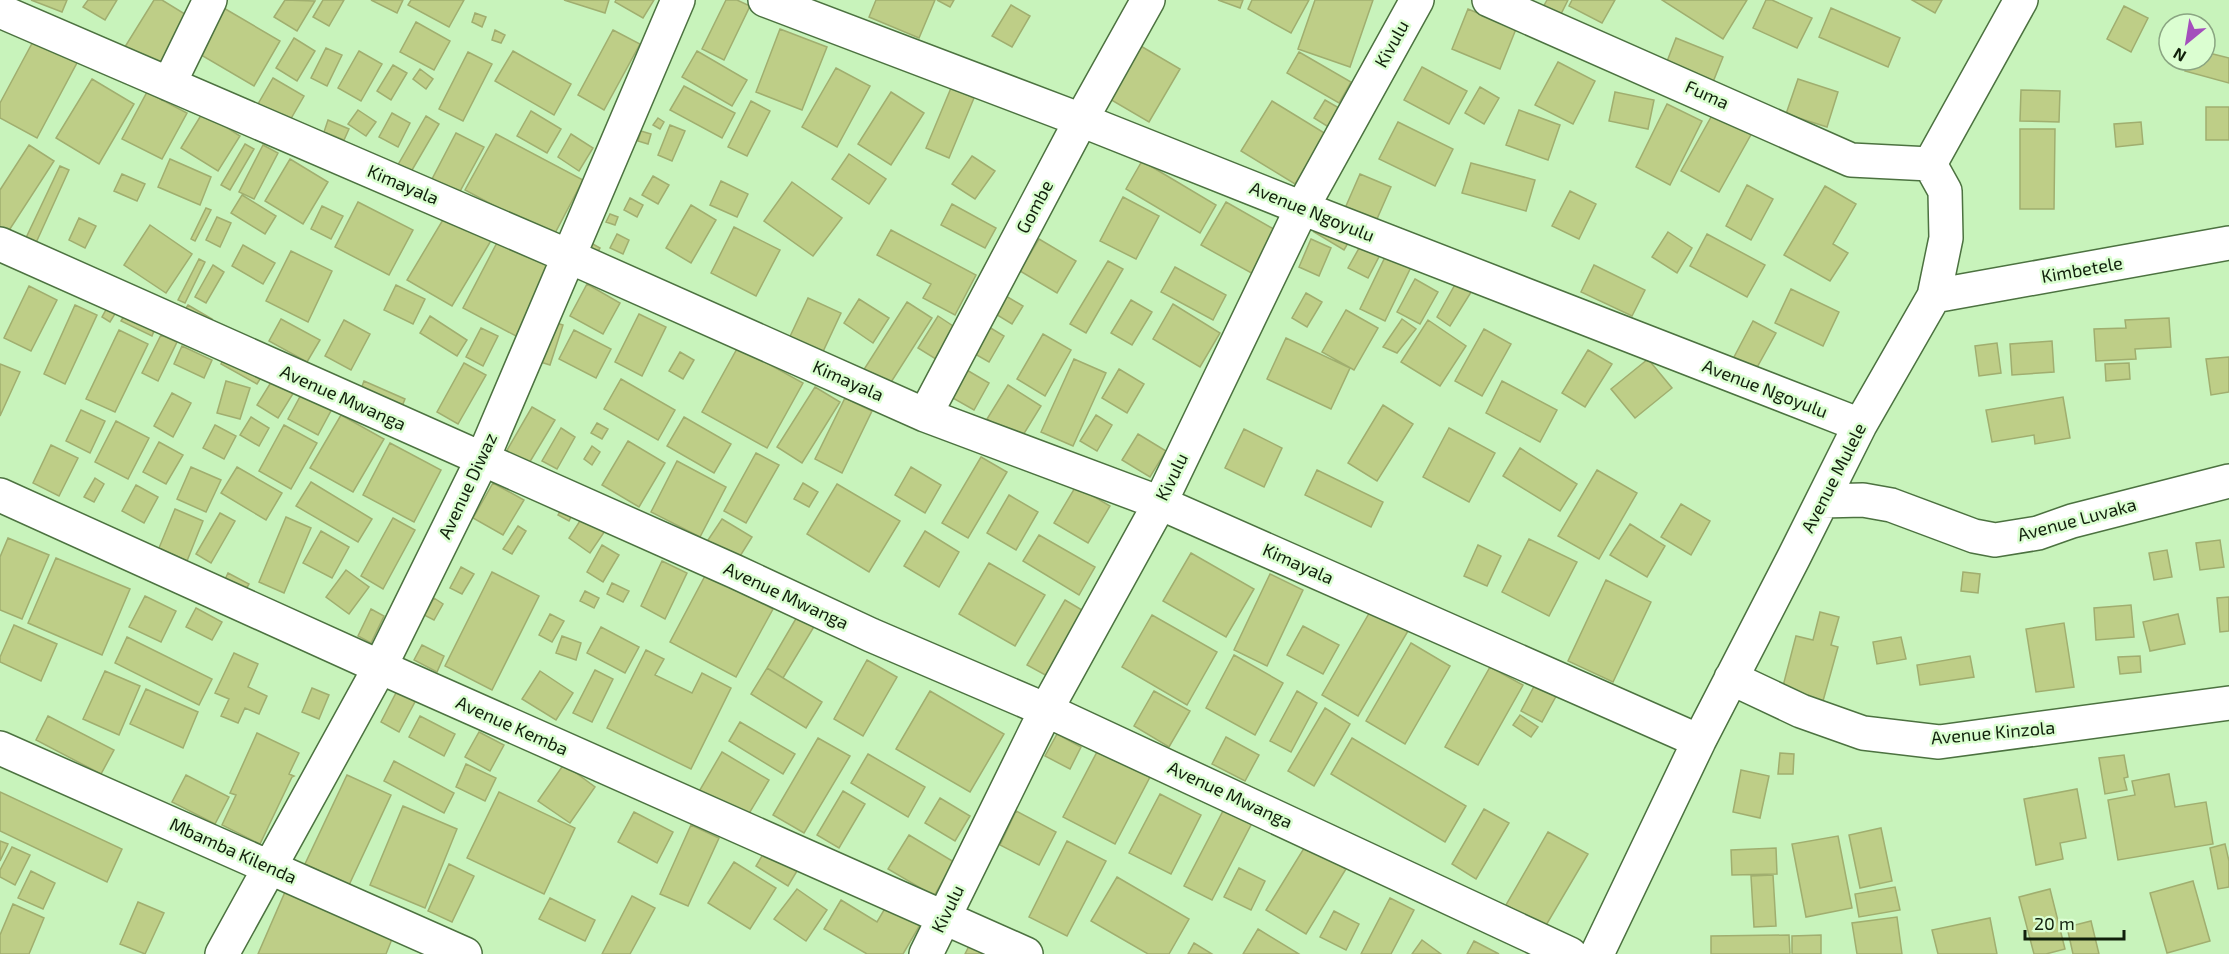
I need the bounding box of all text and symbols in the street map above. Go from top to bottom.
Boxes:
north arrow [2157,12,2217,72]
street label: Kivulu [1369,16,1413,71]
text: N [2169,44,2189,67]
street label: Fuma [1682,75,1733,113]
street label: Kimayala [364,159,442,209]
street label: Gombe [1011,176,1057,237]
street label: Avenue Ngoyulu [1247,176,1378,246]
street label: Kimbetele [2039,251,2124,287]
street label: Avenue Ngoyulu [1700,354,1831,422]
street label: Kimayala [810,355,887,405]
street label: Avenue Mwanga [277,360,410,435]
street label: Avenue Mulele [1796,419,1870,536]
street label: Avenue Diwaz [433,429,501,542]
street label: Kivulu [1150,449,1192,504]
street label: Avenue Luvaka [2015,493,2139,545]
street label: Kimayala [1260,538,1337,588]
street label: Avenue Mwanga [721,557,852,634]
street label: Avenue Kemba [453,691,572,760]
street label: Avenue Kinzola [1930,716,2056,748]
street label: Avenue Mwanga [1165,756,1296,833]
street label: Mbamba Kilenda [167,812,300,888]
street label: Kivulu [926,881,968,936]
scale bar [2025,903,2124,941]
text: 20 m [2034,912,2075,934]

